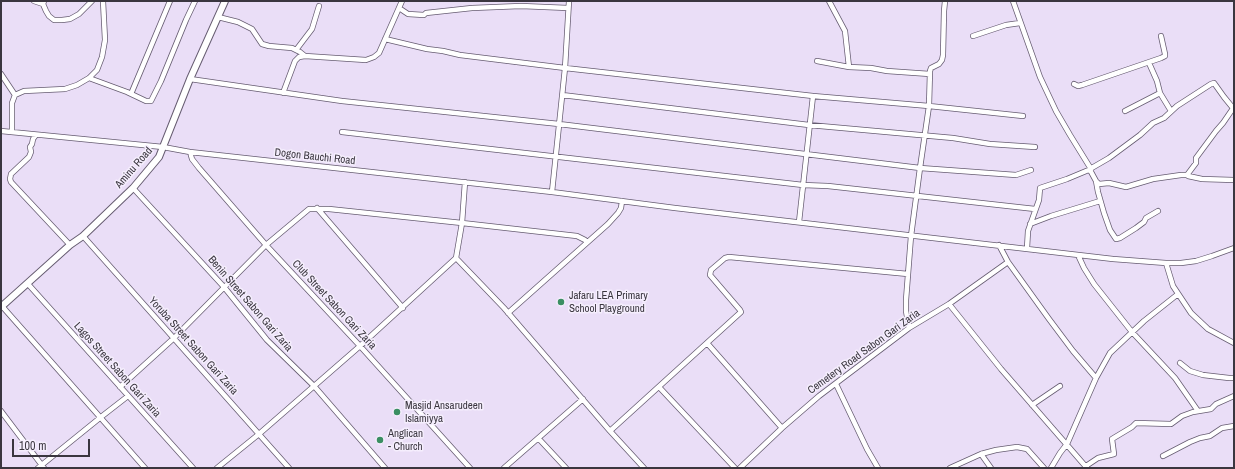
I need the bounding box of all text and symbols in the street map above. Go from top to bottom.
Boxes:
street label: Aminu Road [113,145,155,191]
street label: Dogon Bauchi Road [274,146,356,168]
street label: Benin Street Sabon Gari Zaria [205,253,295,355]
street label: Club Street Sabon Gari Zaria [289,258,379,352]
place label: Jafaru LEA Primary School Playground [569,289,648,315]
street label: Yoruba Street Sabon Gari Zaria [146,294,240,398]
marker: Jafaru LEA Primary School Playground [556,297,566,307]
street label: Cemetery Road Sabon Gari Zaria [805,307,923,397]
street label: Lagos Street Sabon Gari Zaria [71,320,163,420]
place label: Masjid Ansarudeen Islamiyya [405,399,483,425]
marker: Masjid Ansarudeen Islamiyya [392,407,402,417]
place label: Anglican - Church [388,427,423,453]
scale bar [14,431,92,457]
marker: Anglican - Church [375,435,385,445]
text: 100 m [19,438,46,454]

